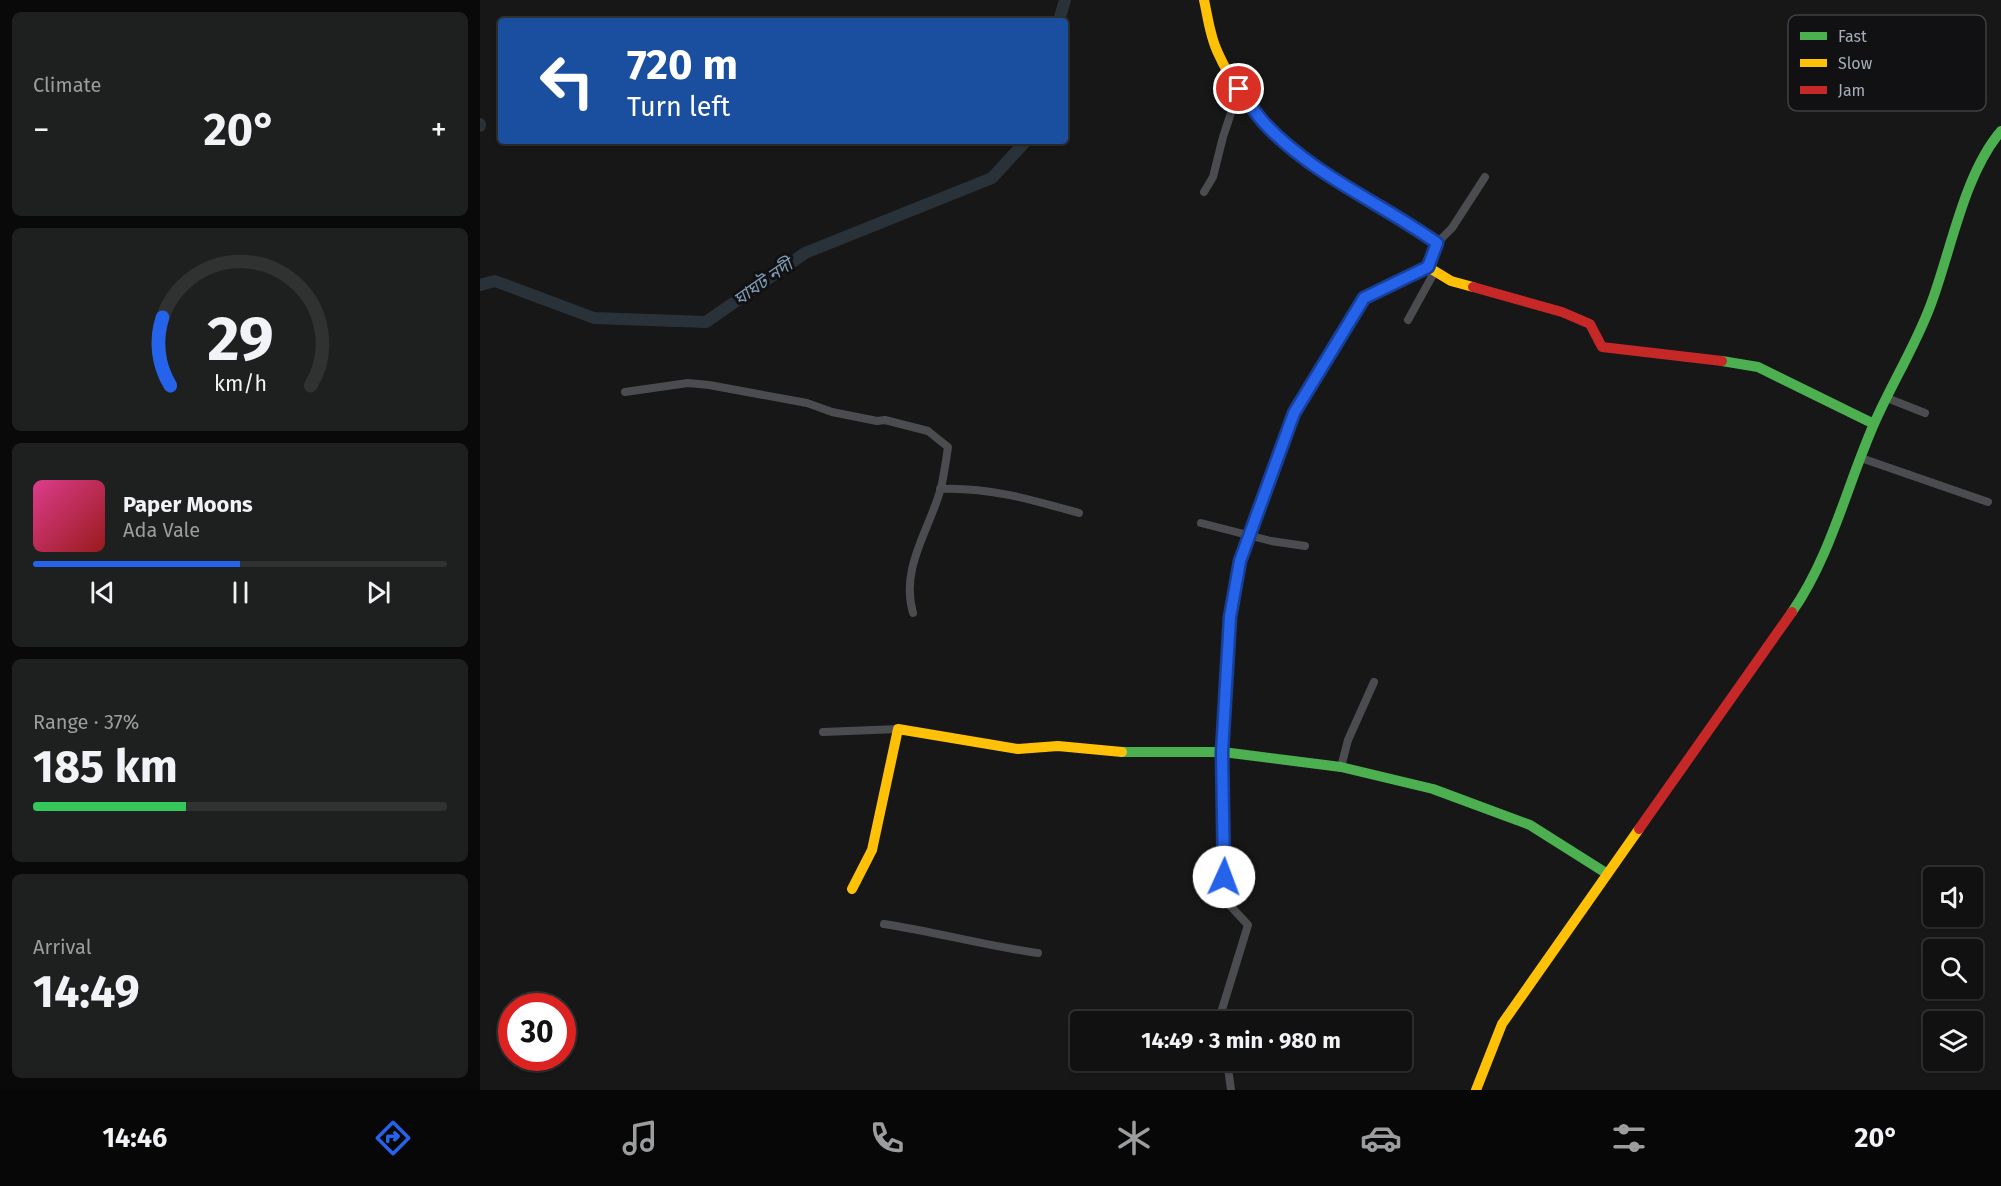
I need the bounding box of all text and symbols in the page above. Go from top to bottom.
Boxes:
legend [1788,15,1986,111]
text: Fast [1838,27,1867,46]
text: 720 m [627,40,738,90]
icon: left [528,42,606,120]
text: Slow [1838,54,1873,73]
pin [1213,63,1264,114]
icon: arrive [1222,72,1255,105]
text: Climate [33,73,101,97]
text: Jam [1838,81,1865,100]
text: Turn left [627,91,730,123]
text: 20° [203,103,277,157]
text: − [33,110,50,150]
text: + [431,110,447,150]
water label: ঘাঘট নদী [729,252,799,310]
text: 29 [207,303,273,378]
text: km/h [213,372,267,398]
text: Paper Moons [123,491,253,518]
text: Ada Vale [123,518,200,542]
icon: previous [86,576,119,609]
icon: pause [224,576,257,609]
icon: next [362,576,395,609]
text: Range · 37% [33,710,139,734]
text: 185 km [33,740,178,794]
position arrow [1192,845,1256,909]
map controls [1923,867,1983,1071]
button: sound [1923,867,1983,927]
text: Arrival [33,935,92,959]
button: search [1923,939,1983,999]
text: 14:49 [33,965,140,1019]
speed limit sign: 30 [498,993,576,1071]
button: layers [1923,1011,1983,1071]
text: 14:49 · 3 min · 980 m [1141,1027,1341,1054]
icon: directions [372,1117,414,1159]
icon: music [619,1117,661,1159]
icon: phone [866,1117,908,1159]
icon: climate [1113,1117,1155,1159]
icon: car [1360,1117,1402,1159]
icon: filters [1608,1117,1650,1159]
text: 14:46 [103,1122,167,1154]
text: 20° [1855,1122,1898,1154]

